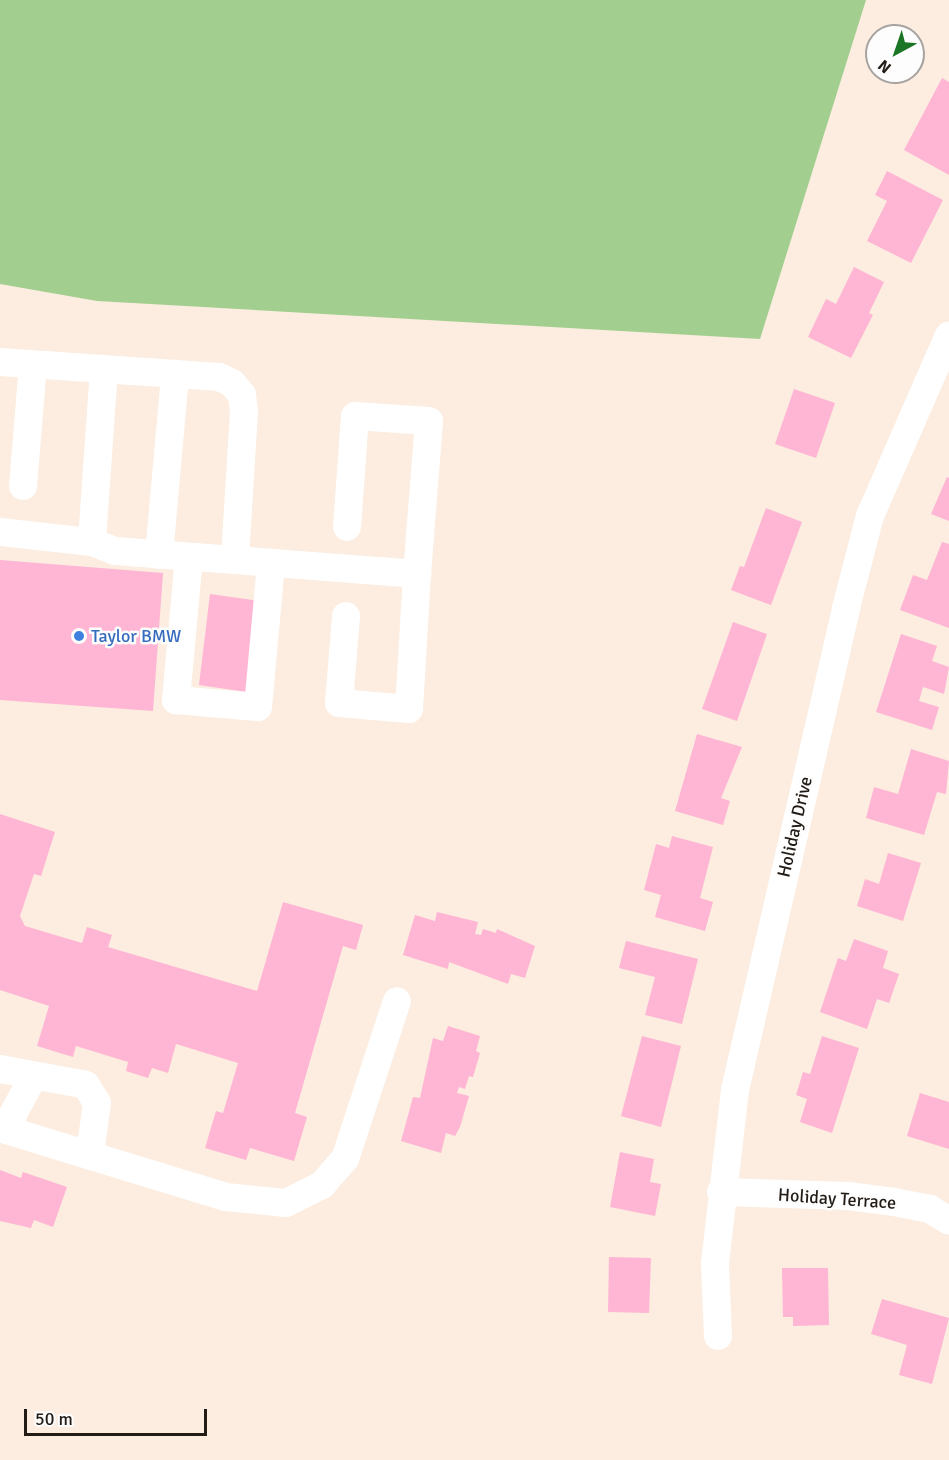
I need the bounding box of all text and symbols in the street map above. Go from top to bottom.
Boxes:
north arrow [865,24,925,84]
text: N [874,55,895,78]
place label: Taylor BMW [91,625,181,647]
marker: Taylor BMW [72,629,86,643]
street label: Holiday Drive [773,775,817,879]
street label: Holiday Terrace [777,1184,897,1214]
scale bar [27,1397,210,1435]
text: 50 m [35,1408,73,1430]

